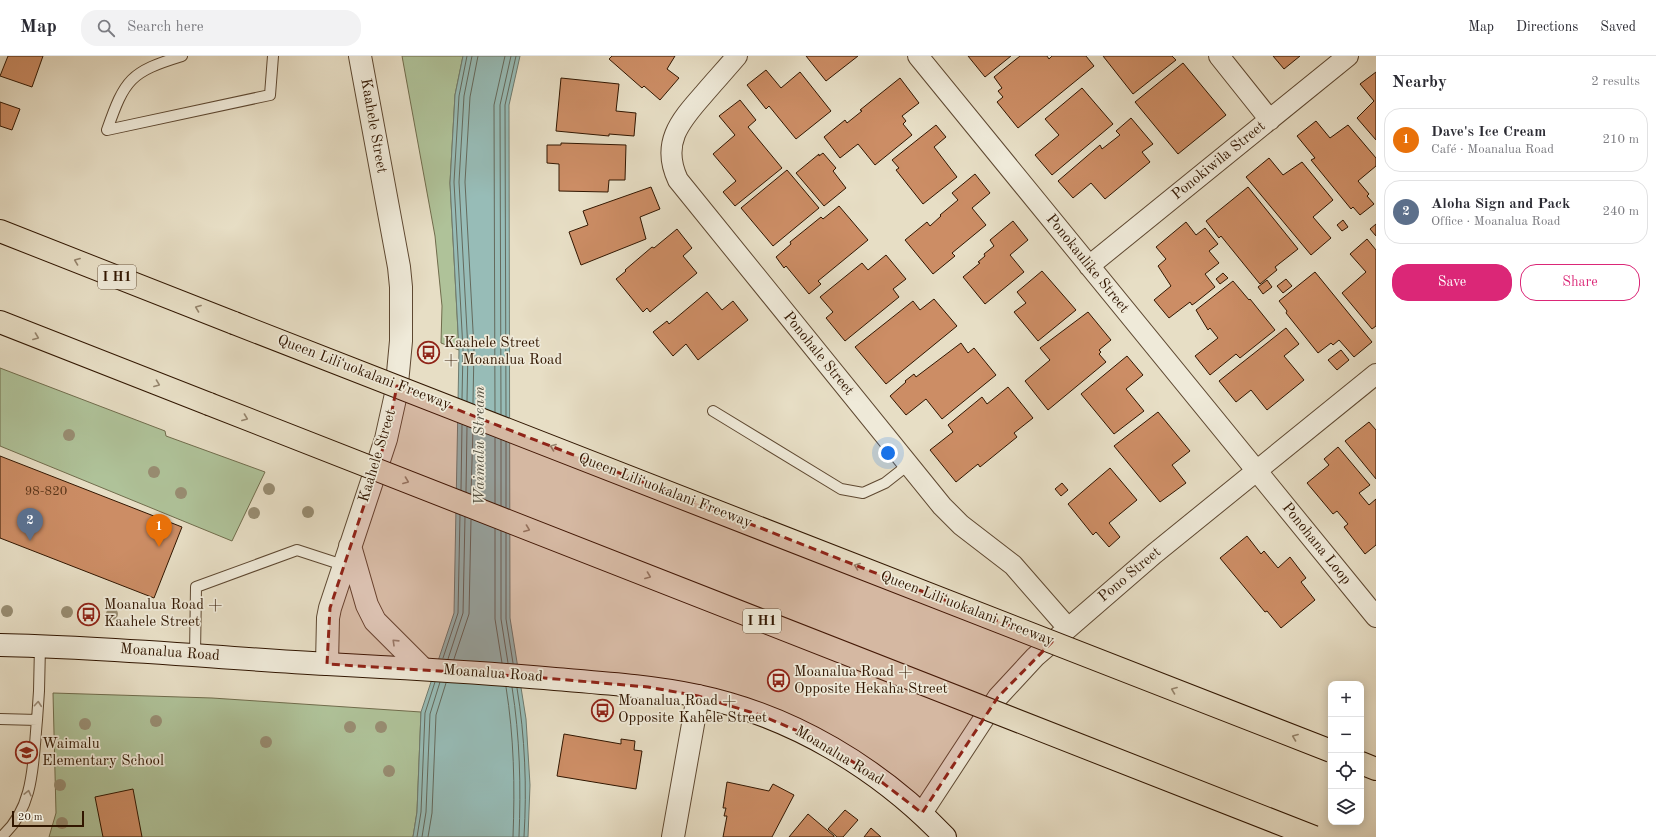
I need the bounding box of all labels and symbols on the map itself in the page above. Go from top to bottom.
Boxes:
street label: Kaahele Street [357,77,389,175]
street label: Ponokiwila Street [1169,119,1269,203]
street label: Ponokaulike Street [1043,212,1131,316]
one-way arrow [73,258,81,266]
road number: I H1 [98,265,136,289]
one-way arrow [194,305,201,313]
street label: Ponohale Street [780,309,856,399]
one-way arrow [33,332,40,340]
street label: Queen Liliʻuokalani Freeway [275,333,453,413]
place label: Kaahele Street + Moanalua Road [444,336,562,368]
bus stop icon: Kaahele Street + Moanalua Road [416,339,442,365]
one-way arrow [153,379,161,387]
water label: Waimalu Stream [472,386,488,506]
street label: Kaahele Street [357,408,399,504]
one-way arrow [242,414,249,422]
your location [878,443,898,463]
one-way arrow [550,444,557,452]
street label: Queen Liliʻuokalani Freeway [576,451,754,531]
one-way arrow [402,477,409,485]
house number: 98-820 [25,485,67,498]
street label: Ponohana Loop [1279,500,1354,588]
pin: 2 [17,508,43,541]
pin: 1 [146,514,172,547]
one-way arrow [523,524,530,532]
street label: Pono Street [1096,545,1164,605]
one-way arrow [853,562,860,570]
street label: Queen Liliʻuokalani Freeway [878,569,1056,649]
one-way arrow [643,571,651,579]
place label: Moanalua Road + Kaahele Street [104,598,222,630]
bus stop icon: Moanalua Road + Kaahele Street [76,601,102,627]
road number: I H1 [743,609,781,633]
one-way arrow [392,639,400,647]
street label: Moanalua Road [120,642,221,664]
street label: Moanalua Road [443,663,544,685]
place label: Moanalua Road + Opposite Hekaha Street [794,665,948,697]
bus stop icon: Moanalua Road + Opposite Hekaha Street [765,668,791,694]
one-way arrow [1170,686,1177,694]
place label: Moanalua Road + Opposite Kahele Street [618,694,767,726]
bus stop icon: Moanalua Road + Opposite Kahele Street [589,697,615,723]
one-way arrow [34,700,43,707]
street label: Moanalua Road [792,724,886,788]
one-way arrow [1291,733,1298,741]
place label: Waimalu Elementary School [42,737,164,769]
school or university icon: Waimalu Elementary School [14,740,40,766]
one-way arrow [24,790,32,796]
scale bar [12,809,84,828]

